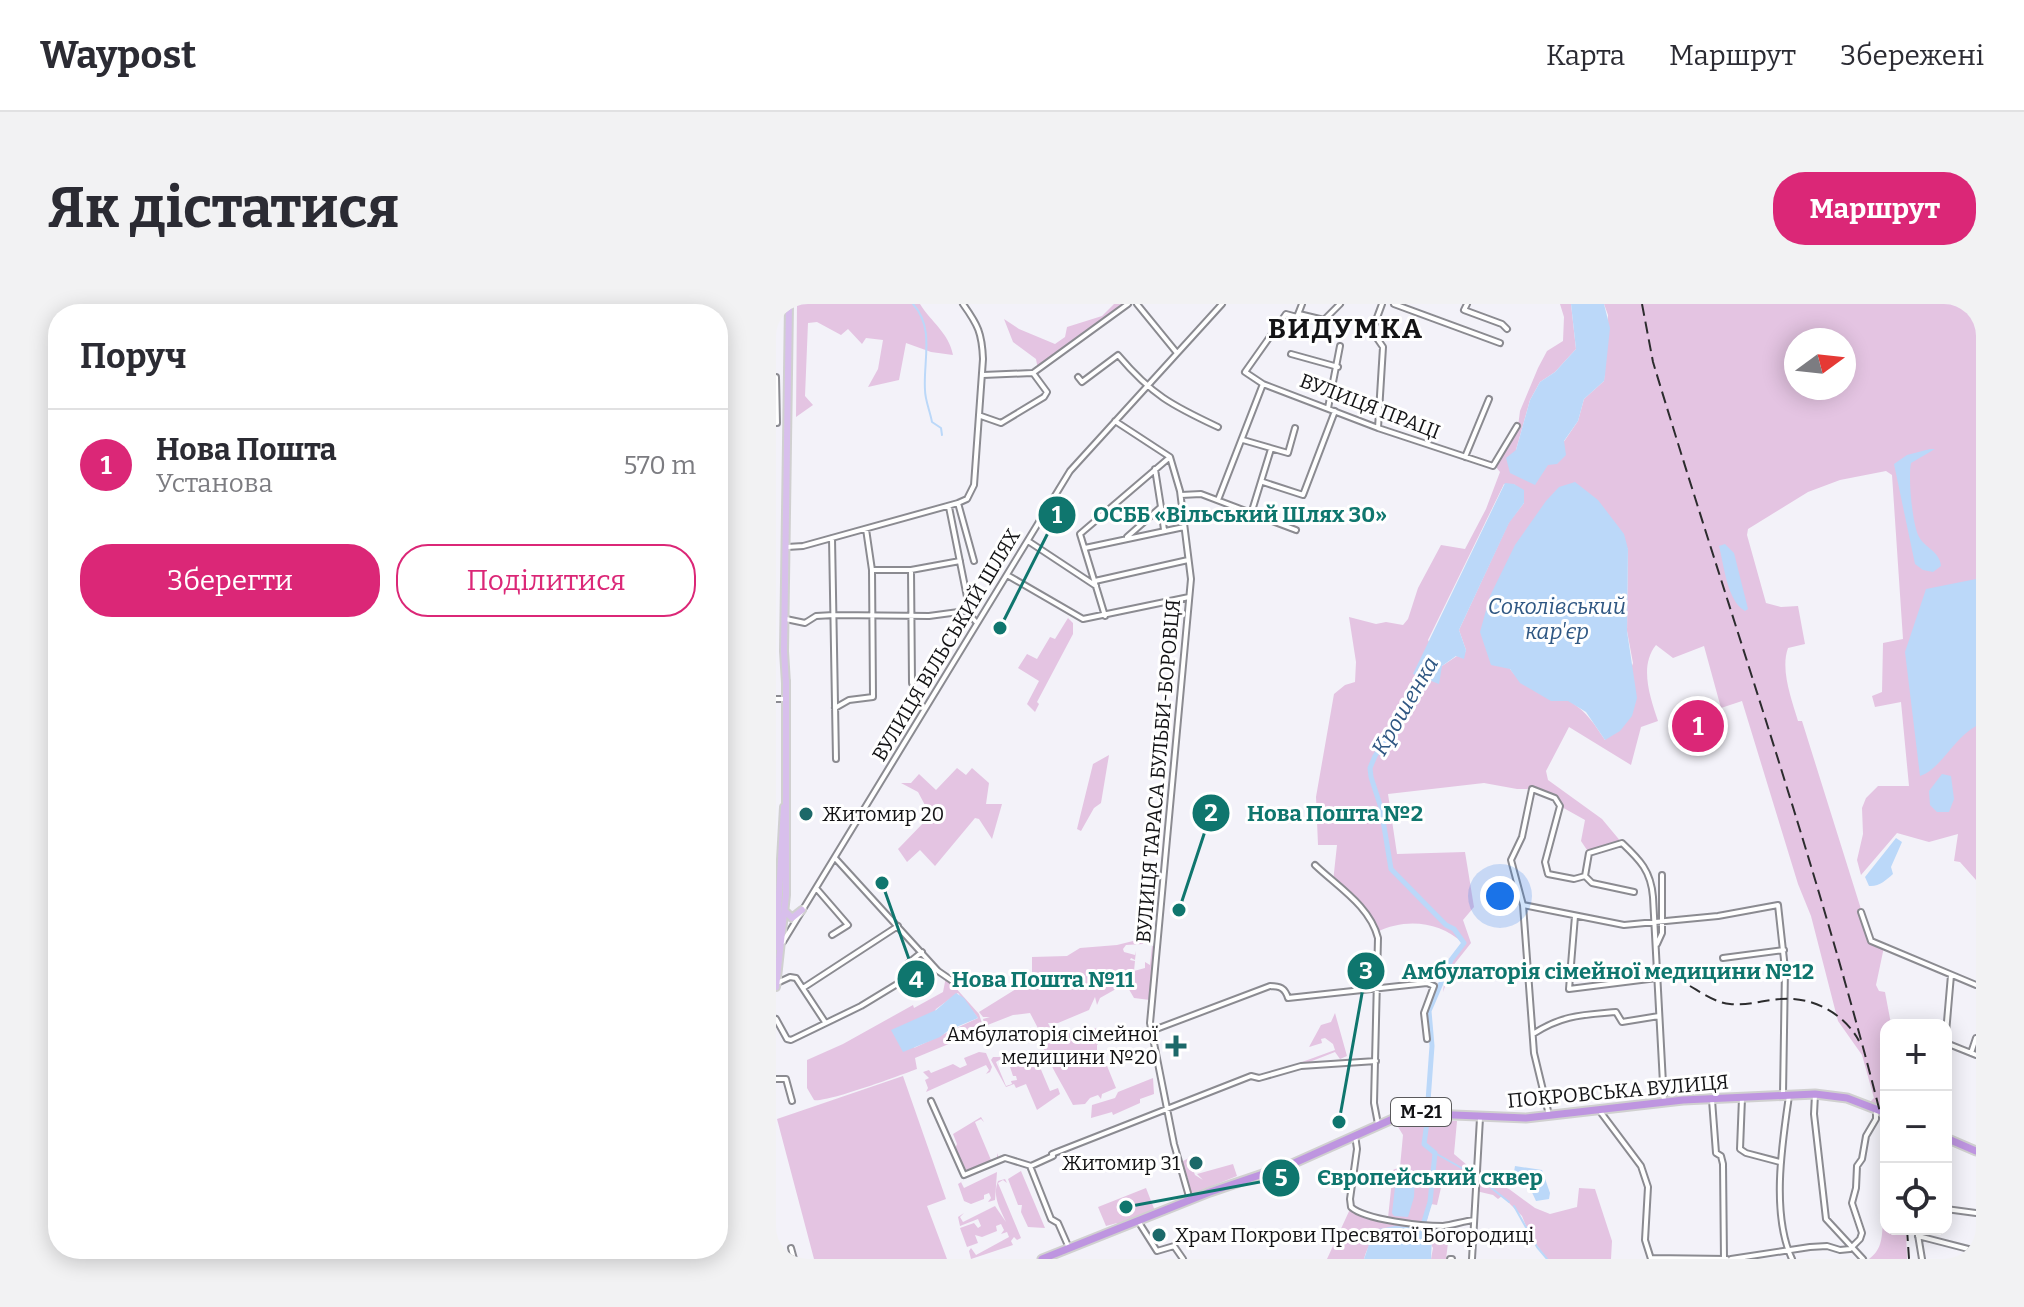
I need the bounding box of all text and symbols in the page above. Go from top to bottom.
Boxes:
text: Waypost [40,32,196,78]
text: Карта [1546,39,1625,72]
text: Маршрут [1669,39,1796,72]
text: Збережені [1840,39,1984,72]
button: Маршрут [1773,172,1976,245]
text: Як дістатися [48,175,399,242]
district label: ВИДУМКА [1268,312,1424,345]
north arrow [1784,328,1856,400]
text: Поруч [80,336,187,377]
street label: ВУЛИЦЯ ПРАЦІ [1296,368,1444,444]
text: Нова Пошта [156,432,337,468]
text: 1 [100,450,112,481]
text: 570 m [623,450,696,481]
text: Установа [156,468,273,499]
callout: ОСББ «Вільський Шлях 30» [1037,492,1403,538]
text: 1 [1052,501,1063,529]
text: ОСББ «Вільський Шлях 30» [1093,501,1387,528]
street label: ВУЛИЦЯ ВІЛЬСЬКИЙ ШЛЯХ [867,525,1025,765]
button: Зберегти [80,544,380,617]
button: Поділитися [396,544,696,617]
water label: Соколівський кар'єр [1488,593,1626,645]
street label: ВУЛИЦЯ ТАРАСА БУЛЬБИ-БОРОВЦЯ [1131,598,1185,944]
water label: Крошенка [1366,652,1444,760]
pin: 1 [1672,696,1724,756]
callout: Нова Пошта №2 [1191,790,1439,836]
text: 2 [1204,799,1218,827]
text: Нова Пошта №2 [1247,800,1423,827]
place label: Житомир 20 [822,802,944,826]
marker: Житомир 20 [797,805,815,823]
your location [1480,876,1520,916]
callout: Амбулаторія сімейної медицини №12 [1346,948,1830,994]
callout: Нова Пошта №11 [896,956,1150,1002]
text: 3 [1359,957,1373,985]
text: Амбулаторія сімейної медицини №12 [1402,958,1814,985]
text: 4 [909,966,924,994]
text: Нова Пошта №11 [952,966,1135,993]
map controls [1880,1019,1952,1235]
button: + [1880,1019,1952,1091]
place label: Амбулаторія сімейної медицини №20 [946,1022,1158,1069]
marker: Амбулаторія сімейної медицини №20 [1165,1035,1187,1057]
street label: ПОКРОВСЬКА ВУЛИЦЯ [1506,1069,1730,1113]
button: − [1880,1091,1952,1163]
road number: М-21 [1391,1098,1451,1126]
place label: Житомир 31 [1062,1151,1180,1175]
marker: Житомир 31 [1187,1154,1205,1172]
callout: Європейський сквер [1261,1155,1559,1201]
button: locate [1880,1163,1952,1235]
text: 5 [1274,1164,1288,1192]
text: Європейський сквер [1317,1164,1543,1191]
place label: Храм Покрови Пресвятої Богородиці [1175,1223,1534,1247]
marker: Храм Покрови Пресвятої Богородиці [1150,1226,1168,1244]

